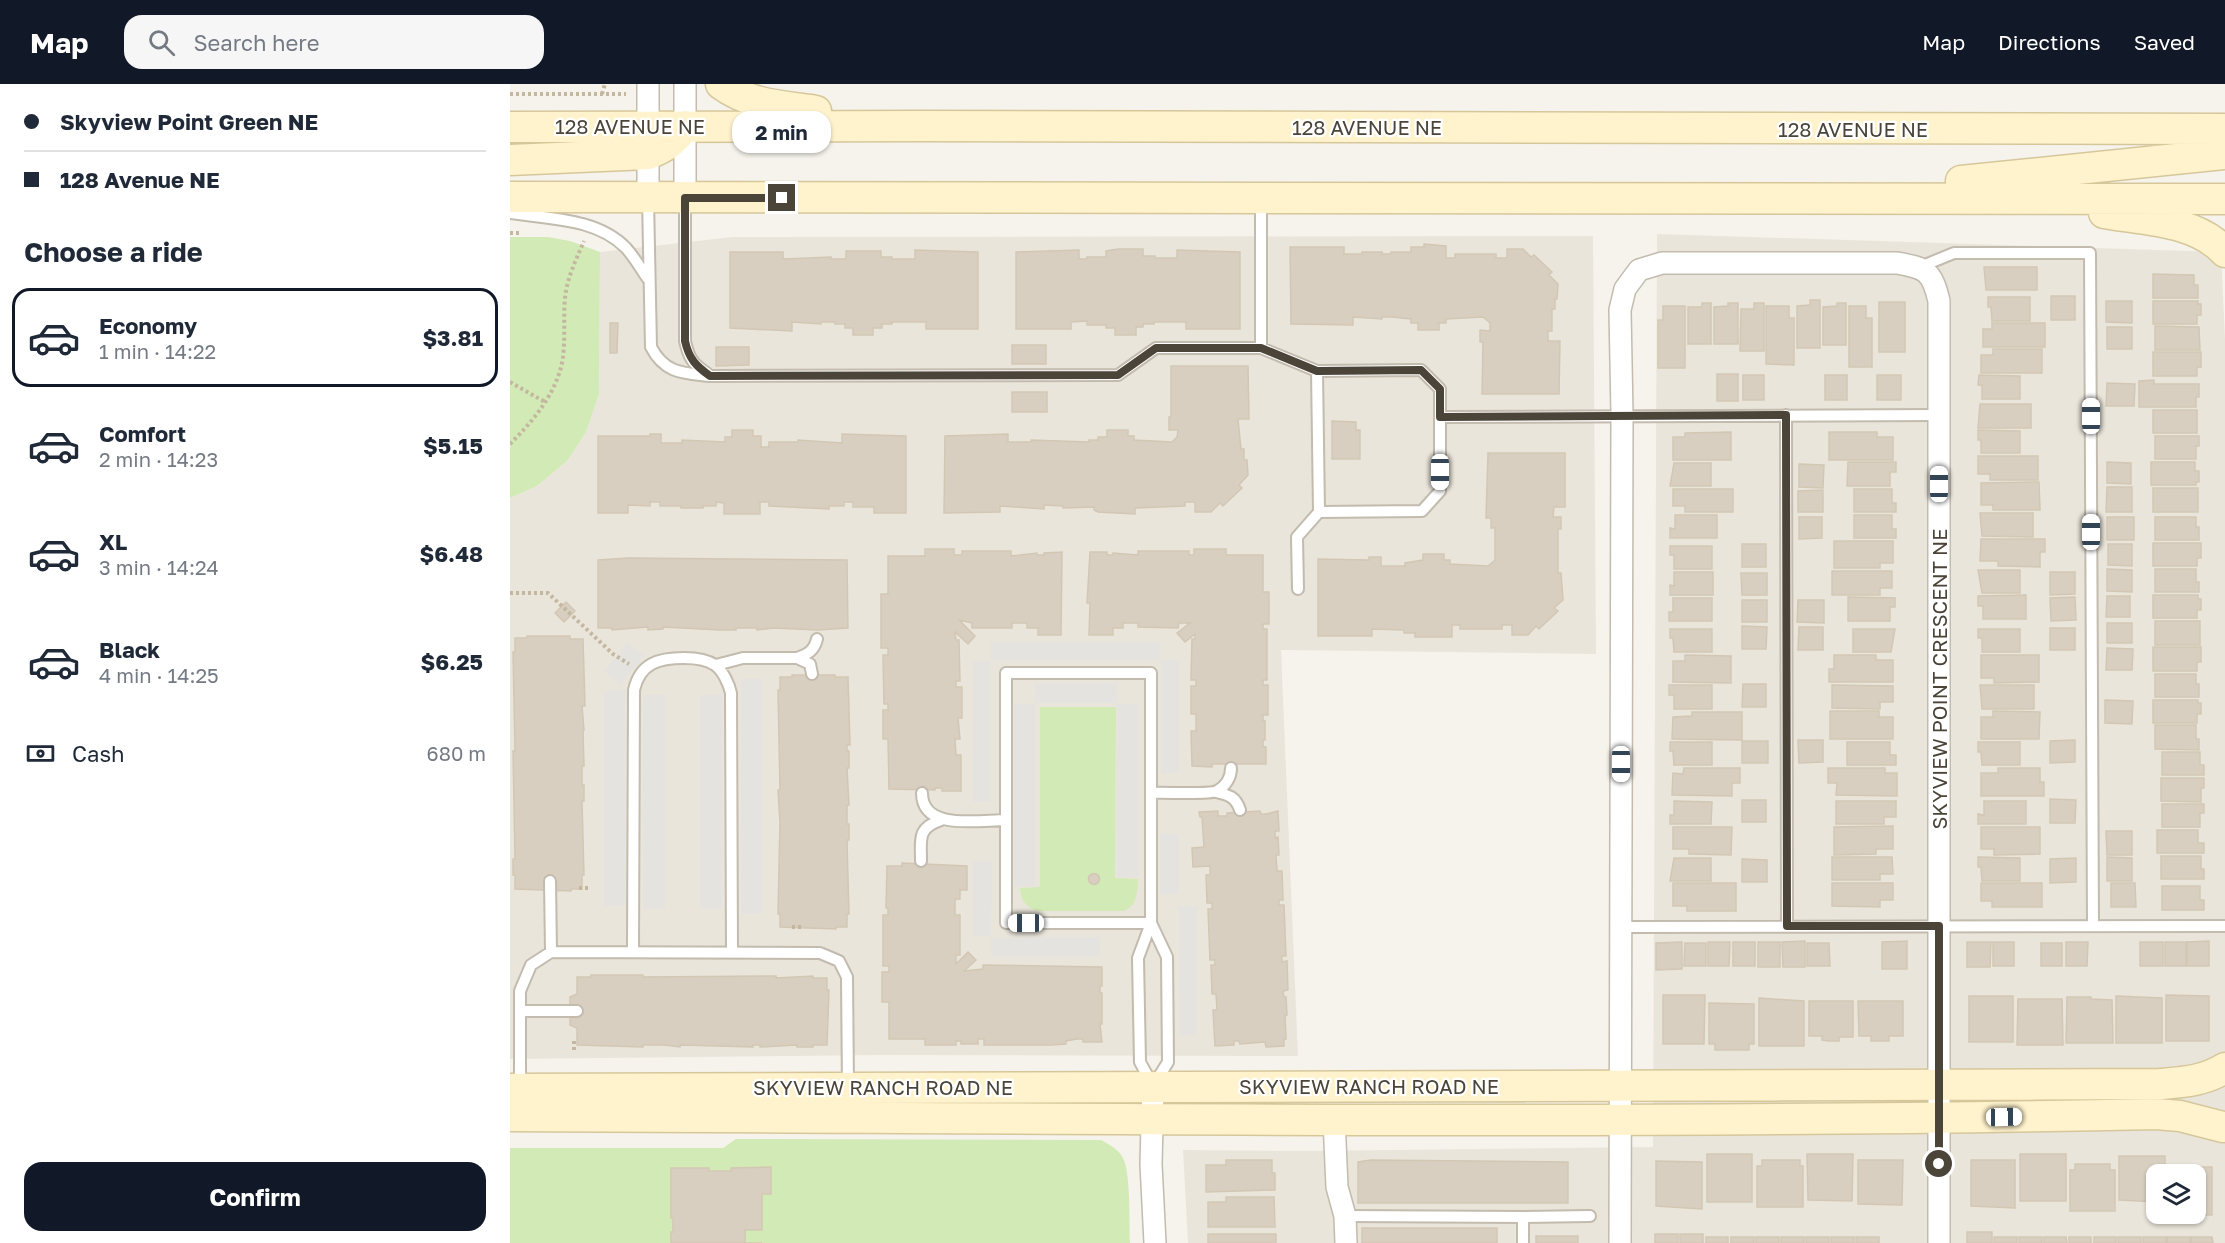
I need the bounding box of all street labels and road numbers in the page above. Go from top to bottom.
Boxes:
street label: 128 AVENUE NE [555,114,705,138]
street label: 128 AVENUE NE [1292,115,1442,139]
street label: 128 AVENUE NE [1778,117,1928,141]
street label: SKYVIEW POINT CRESCENT NE [1927,529,1951,829]
street label: SKYVIEW RANCH ROAD NE [1239,1074,1499,1098]
street label: SKYVIEW RANCH ROAD NE [753,1075,1013,1099]

